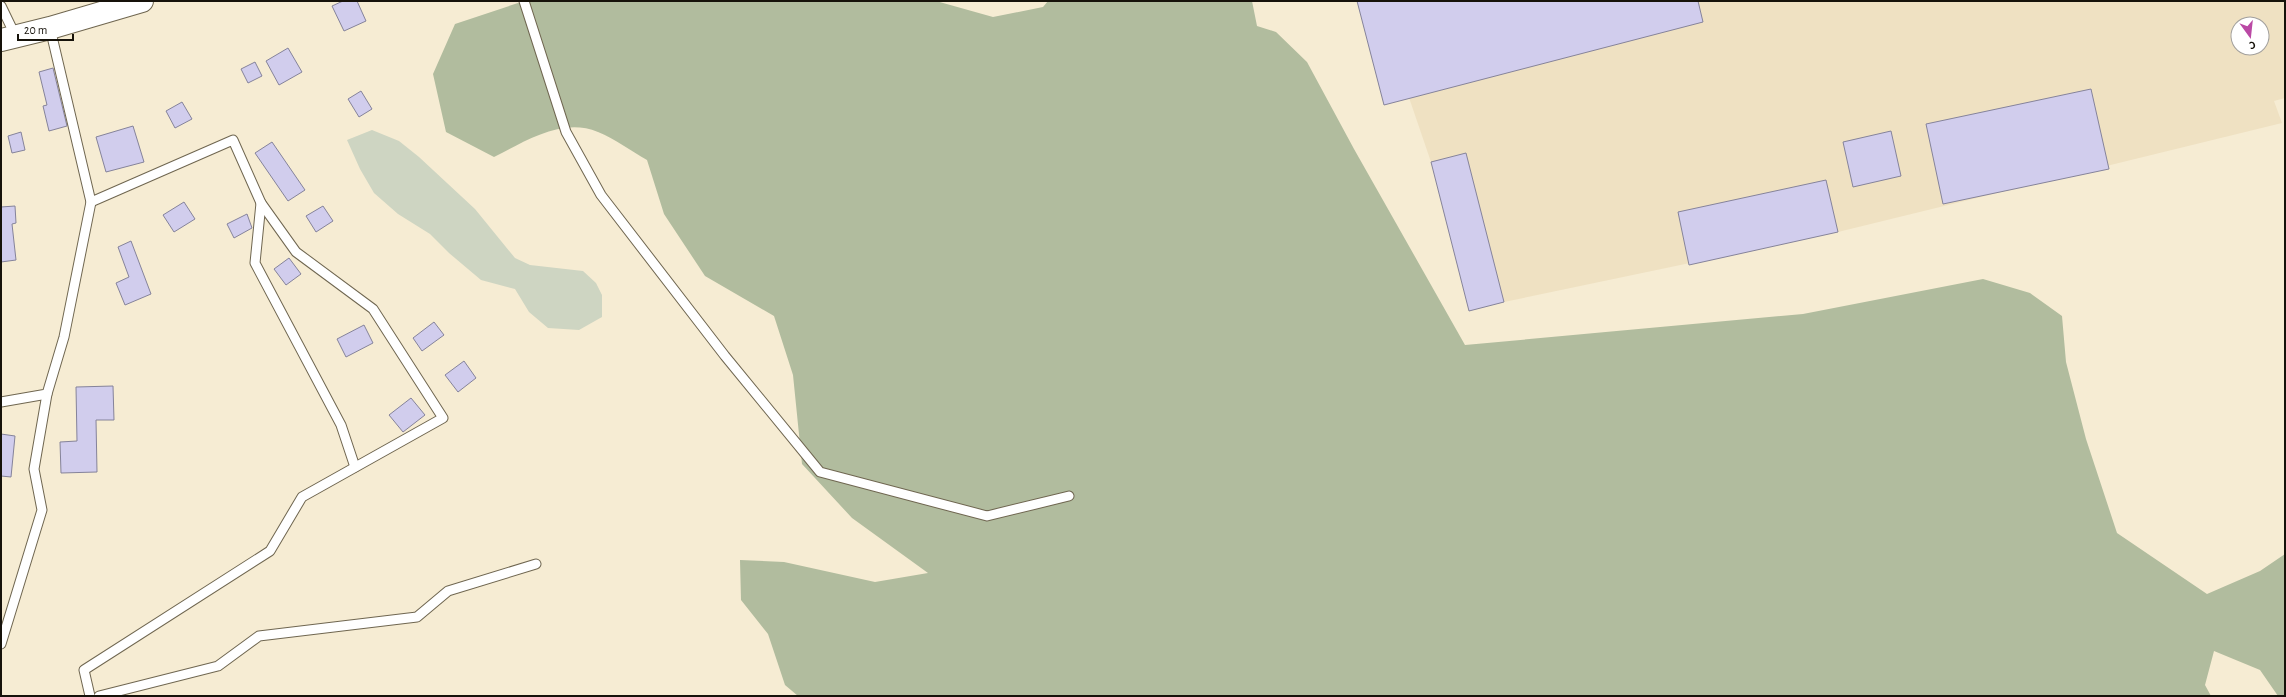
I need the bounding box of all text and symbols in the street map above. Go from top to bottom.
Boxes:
scale bar [18,16,73,42]
north arrow [2230,16,2270,56]
text: 20 m [24,24,47,36]
text: С [2248,39,2257,51]

